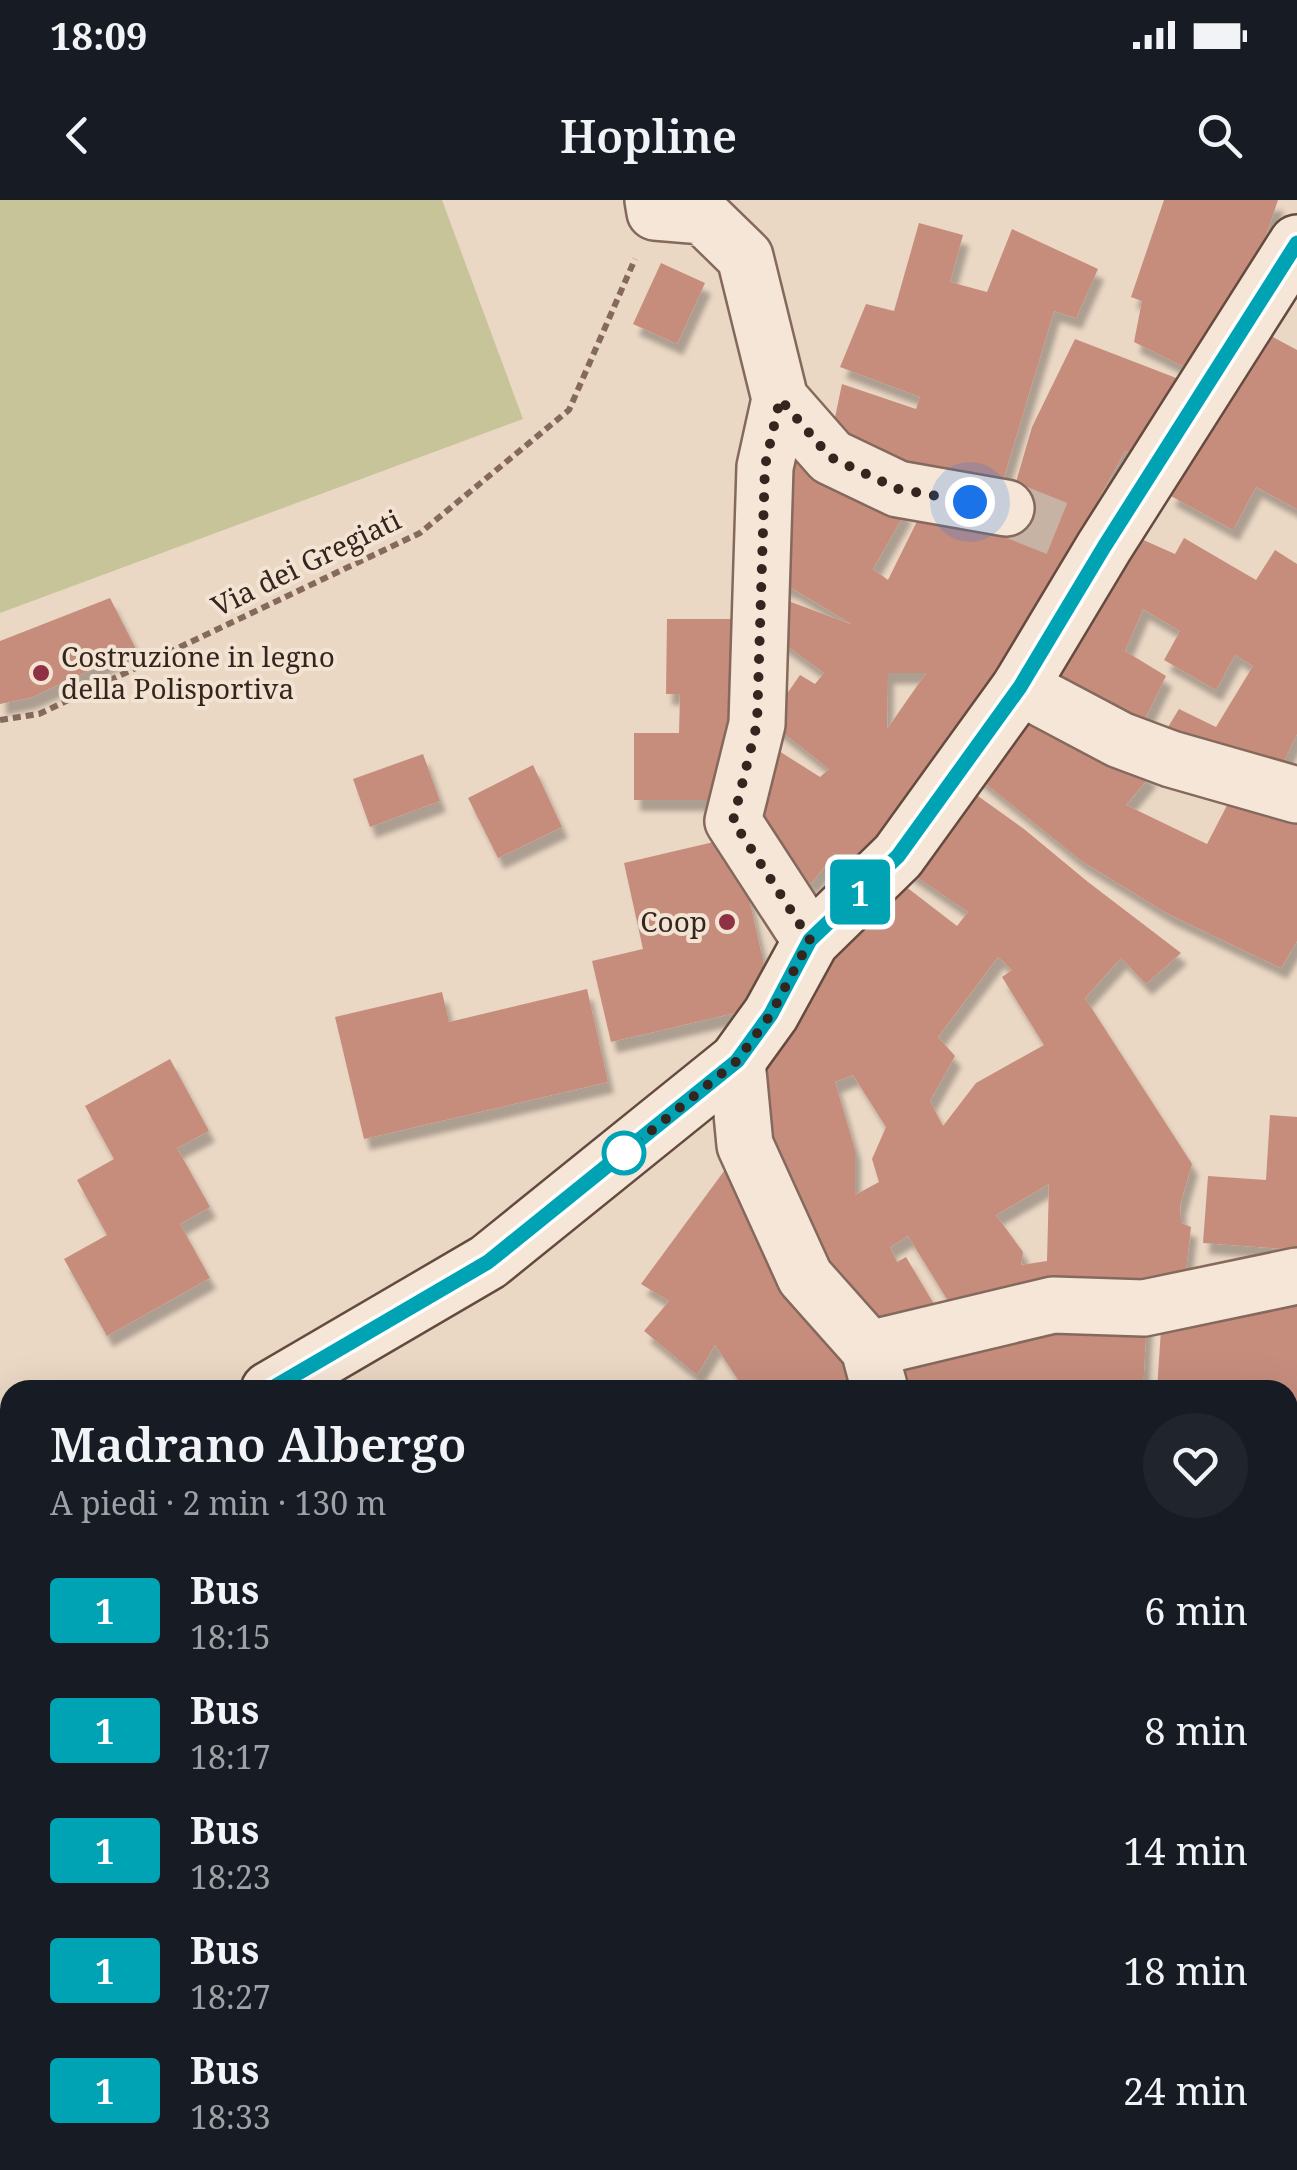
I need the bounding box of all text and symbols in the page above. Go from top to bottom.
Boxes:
text: 18:09 [50,9,147,61]
text: Hopline [560,105,737,166]
icon: back [50,108,105,163]
icon: search [1192,108,1247,163]
your location [945,477,995,527]
street label: Via dei Gregiati [205,500,407,624]
place label: Costruzione in legno della Polisportiva [61,637,335,707]
marker: Costruzione in legno della Polisportiva [30,662,52,684]
line badge: 1 [828,860,892,924]
text: 1 [850,869,870,916]
place label: Coop [640,902,707,940]
marker: Coop [716,911,738,933]
unlabelled marker [603,1132,645,1174]
text: Madrano Albergo [50,1411,467,1476]
button: heart [1143,1413,1248,1518]
text: A piedi · 2 min · 130 m [50,1481,387,1524]
text: Bus [190,1563,259,1615]
text: 6 min [1144,1584,1248,1636]
text: 1 [95,1587,115,1634]
text: 18:15 [190,1615,271,1658]
text: Bus [190,1683,259,1735]
text: 8 min [1144,1704,1248,1756]
text: 1 [95,1707,115,1754]
text: 18:17 [190,1735,271,1778]
text: Bus [190,1803,259,1855]
text: 14 min [1123,1824,1248,1876]
text: 1 [95,1827,115,1874]
text: 18:23 [190,1855,271,1898]
text: Bus [190,1923,259,1975]
text: 18 min [1123,1944,1248,1996]
text: 1 [95,1947,115,1994]
text: 18:27 [190,1975,271,2018]
text: Bus [190,2043,259,2095]
text: 24 min [1123,2064,1248,2116]
text: 1 [95,2067,115,2114]
text: 18:33 [190,2095,271,2138]

